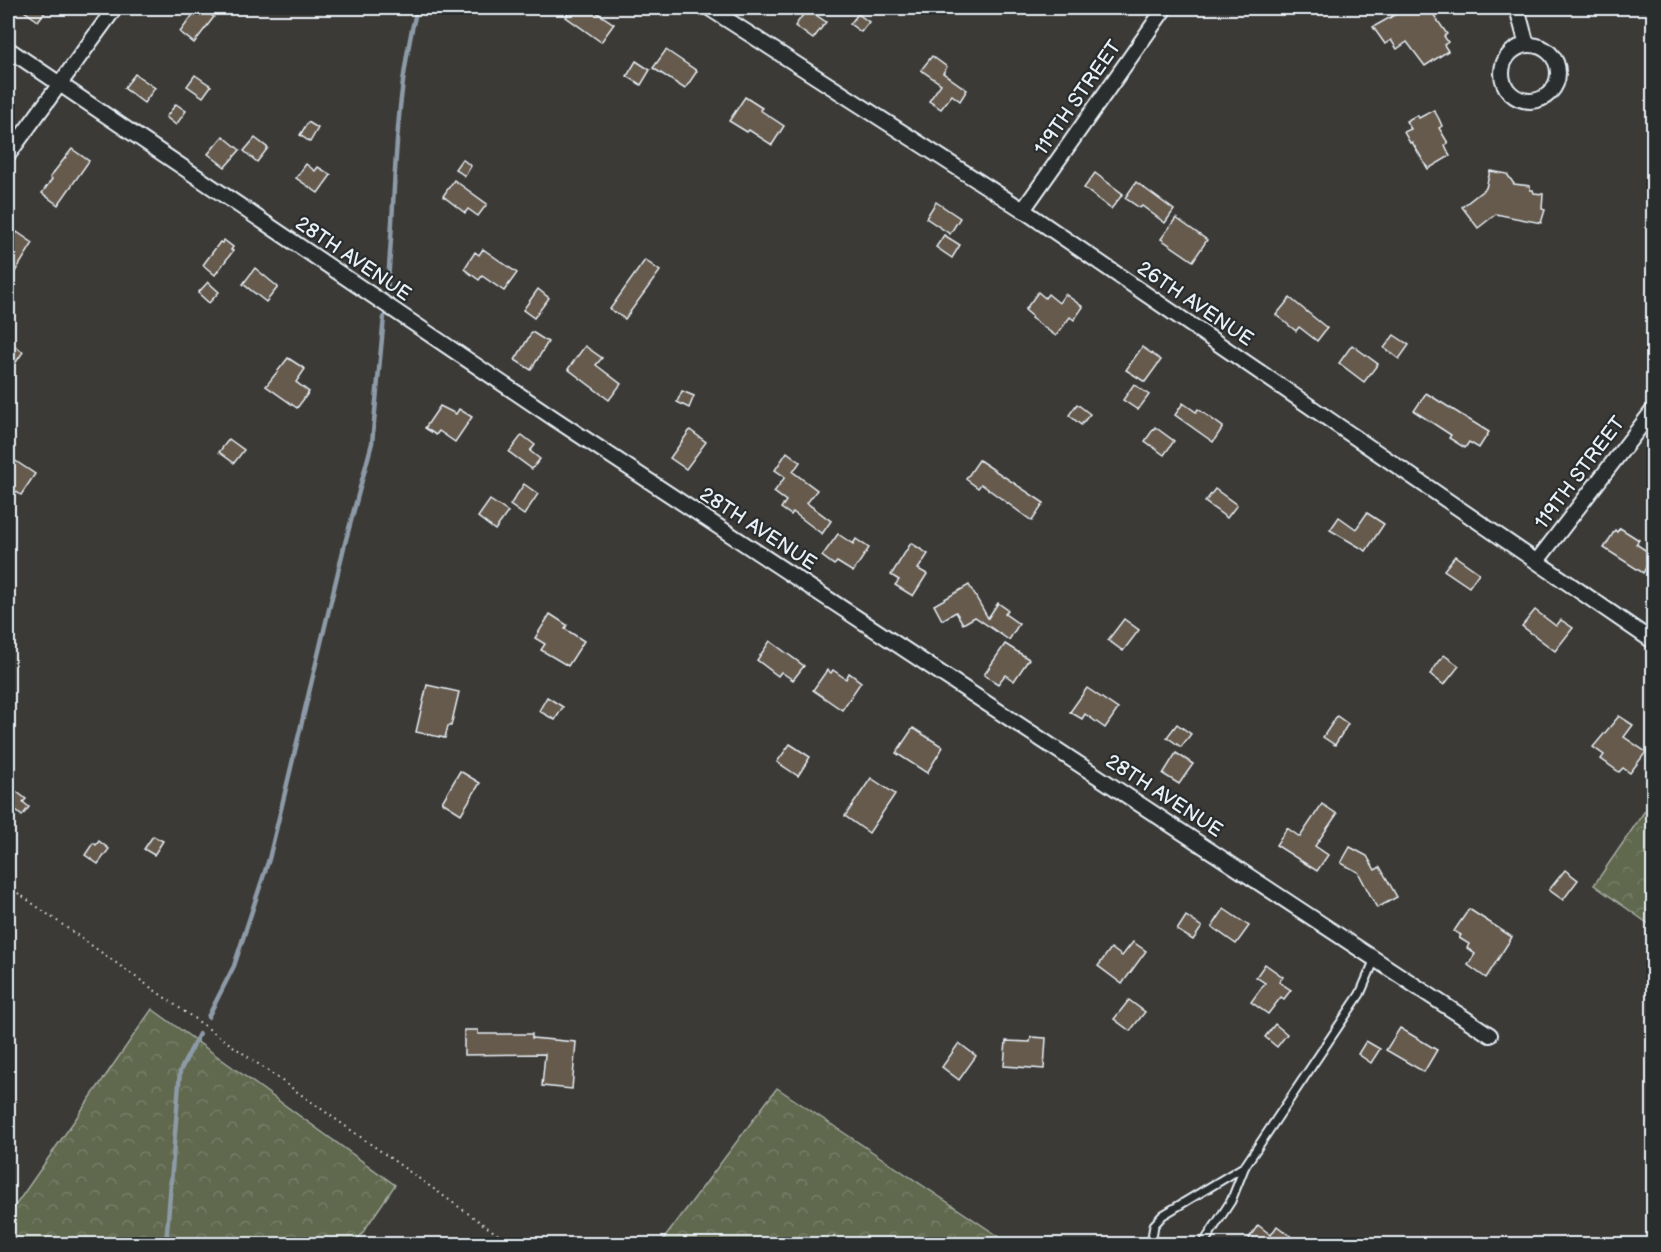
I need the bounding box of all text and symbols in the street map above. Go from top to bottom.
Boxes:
street label: 119TH STREET [1029,36,1127,160]
street label: 28TH AVENUE [291,211,415,307]
street label: 26TH AVENUE [1132,256,1258,352]
street label: 119TH STREET [1530,412,1630,534]
street label: 28TH AVENUE [695,482,821,576]
street label: 28TH AVENUE [1101,749,1227,843]

